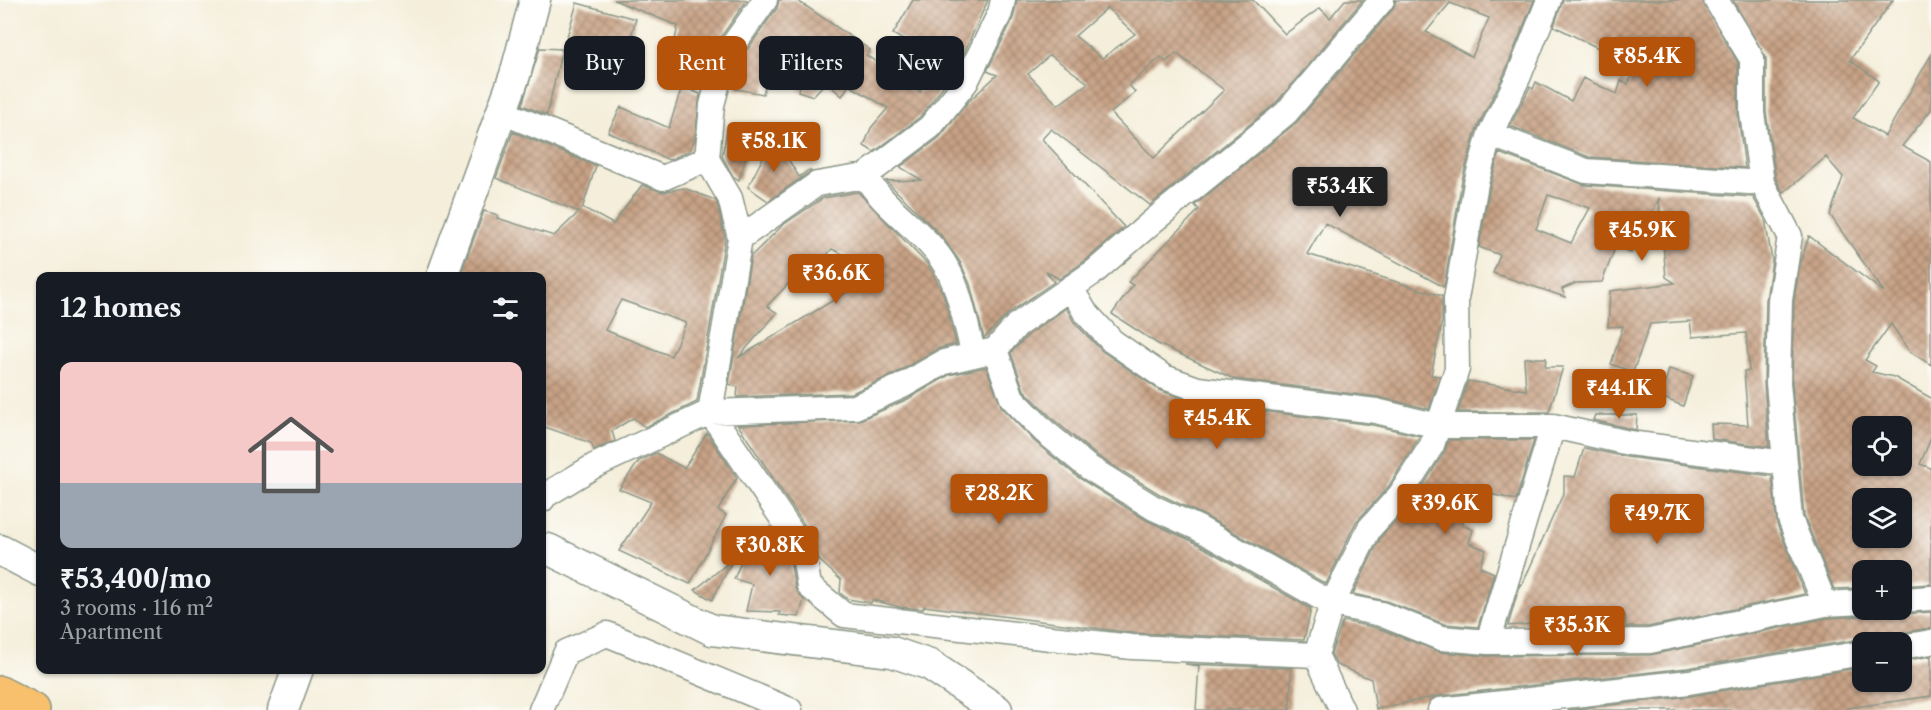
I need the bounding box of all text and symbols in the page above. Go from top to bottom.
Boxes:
chip: Buy [564,36,645,90]
chip: Rent [657,36,747,90]
chip: Filters [759,36,864,90]
chip: New [876,36,964,90]
pin: ₹85.4K [1598,37,1696,88]
text: ₹85.4K [1613,44,1681,68]
pin: ₹58.1K [725,122,823,173]
text: ₹58.1K [741,129,807,153]
pin: ₹53.4K [1291,167,1389,218]
text: ₹53.4K [1306,174,1374,198]
pin: ₹45.9K [1593,211,1691,262]
text: ₹45.9K [1608,218,1676,242]
pin: ₹36.6K [787,254,885,305]
text: ₹36.6K [802,261,870,285]
text: 12 homes [60,292,181,324]
icon: filters [489,292,522,325]
pin: ₹44.1K [1570,369,1668,420]
text: ₹44.1K [1586,376,1652,400]
pin: ₹45.4K [1168,399,1266,450]
icon: home [237,401,345,509]
text: ₹45.4K [1183,406,1251,430]
map controls [1852,416,1912,692]
button: locate [1852,416,1912,476]
pin: ₹28.2K [950,474,1048,525]
text: ₹28.2K [965,481,1033,505]
pin: ₹39.6K [1396,484,1494,535]
button: layers [1852,488,1912,548]
text: ₹39.6K [1411,491,1479,515]
pin: ₹49.7K [1608,494,1706,545]
text: ₹49.7K [1624,501,1690,525]
pin: ₹30.8K [721,526,819,577]
text: ₹30.8K [735,533,805,557]
button: + [1852,560,1912,620]
text: ₹53,400/mo [60,563,211,595]
text: 3 rooms · 116 m² [60,596,213,620]
pin: ₹35.3K [1528,606,1626,657]
text: ₹35.3K [1544,613,1610,637]
text: Apartment [60,620,163,644]
button: − [1852,632,1912,692]

